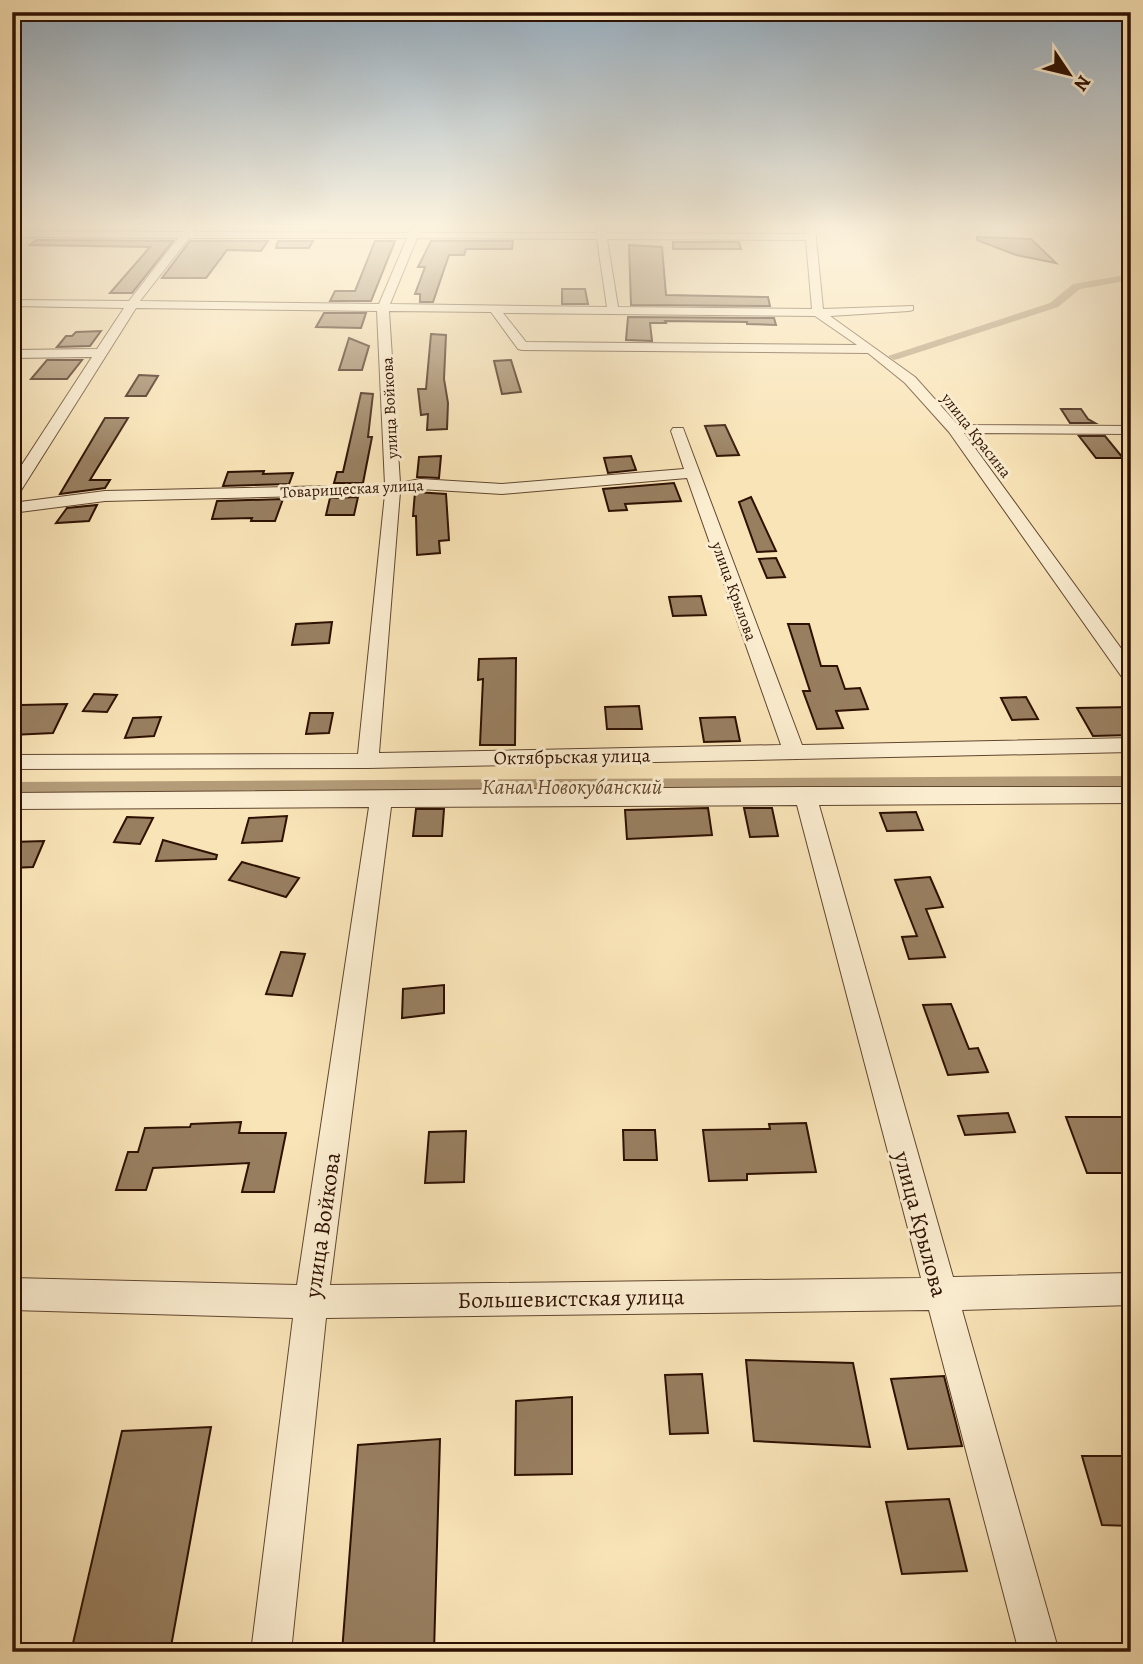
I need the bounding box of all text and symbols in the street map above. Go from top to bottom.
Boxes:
north arrow [1034,38,1104,108]
text: N [1067,70,1097,96]
street label: улица Войкова [376,356,404,460]
street label: улица Красина [935,388,1017,483]
street label: Товарищеская улица [280,474,425,504]
street label: улица Крылова [706,538,762,645]
street label: Октябрьская улица [493,743,651,771]
water label: Канал Новокубанский [482,773,662,801]
street label: улица Крылова [886,1147,955,1301]
street label: улица Войкова [297,1150,348,1301]
street label: Большевистская улица [457,1281,685,1316]

